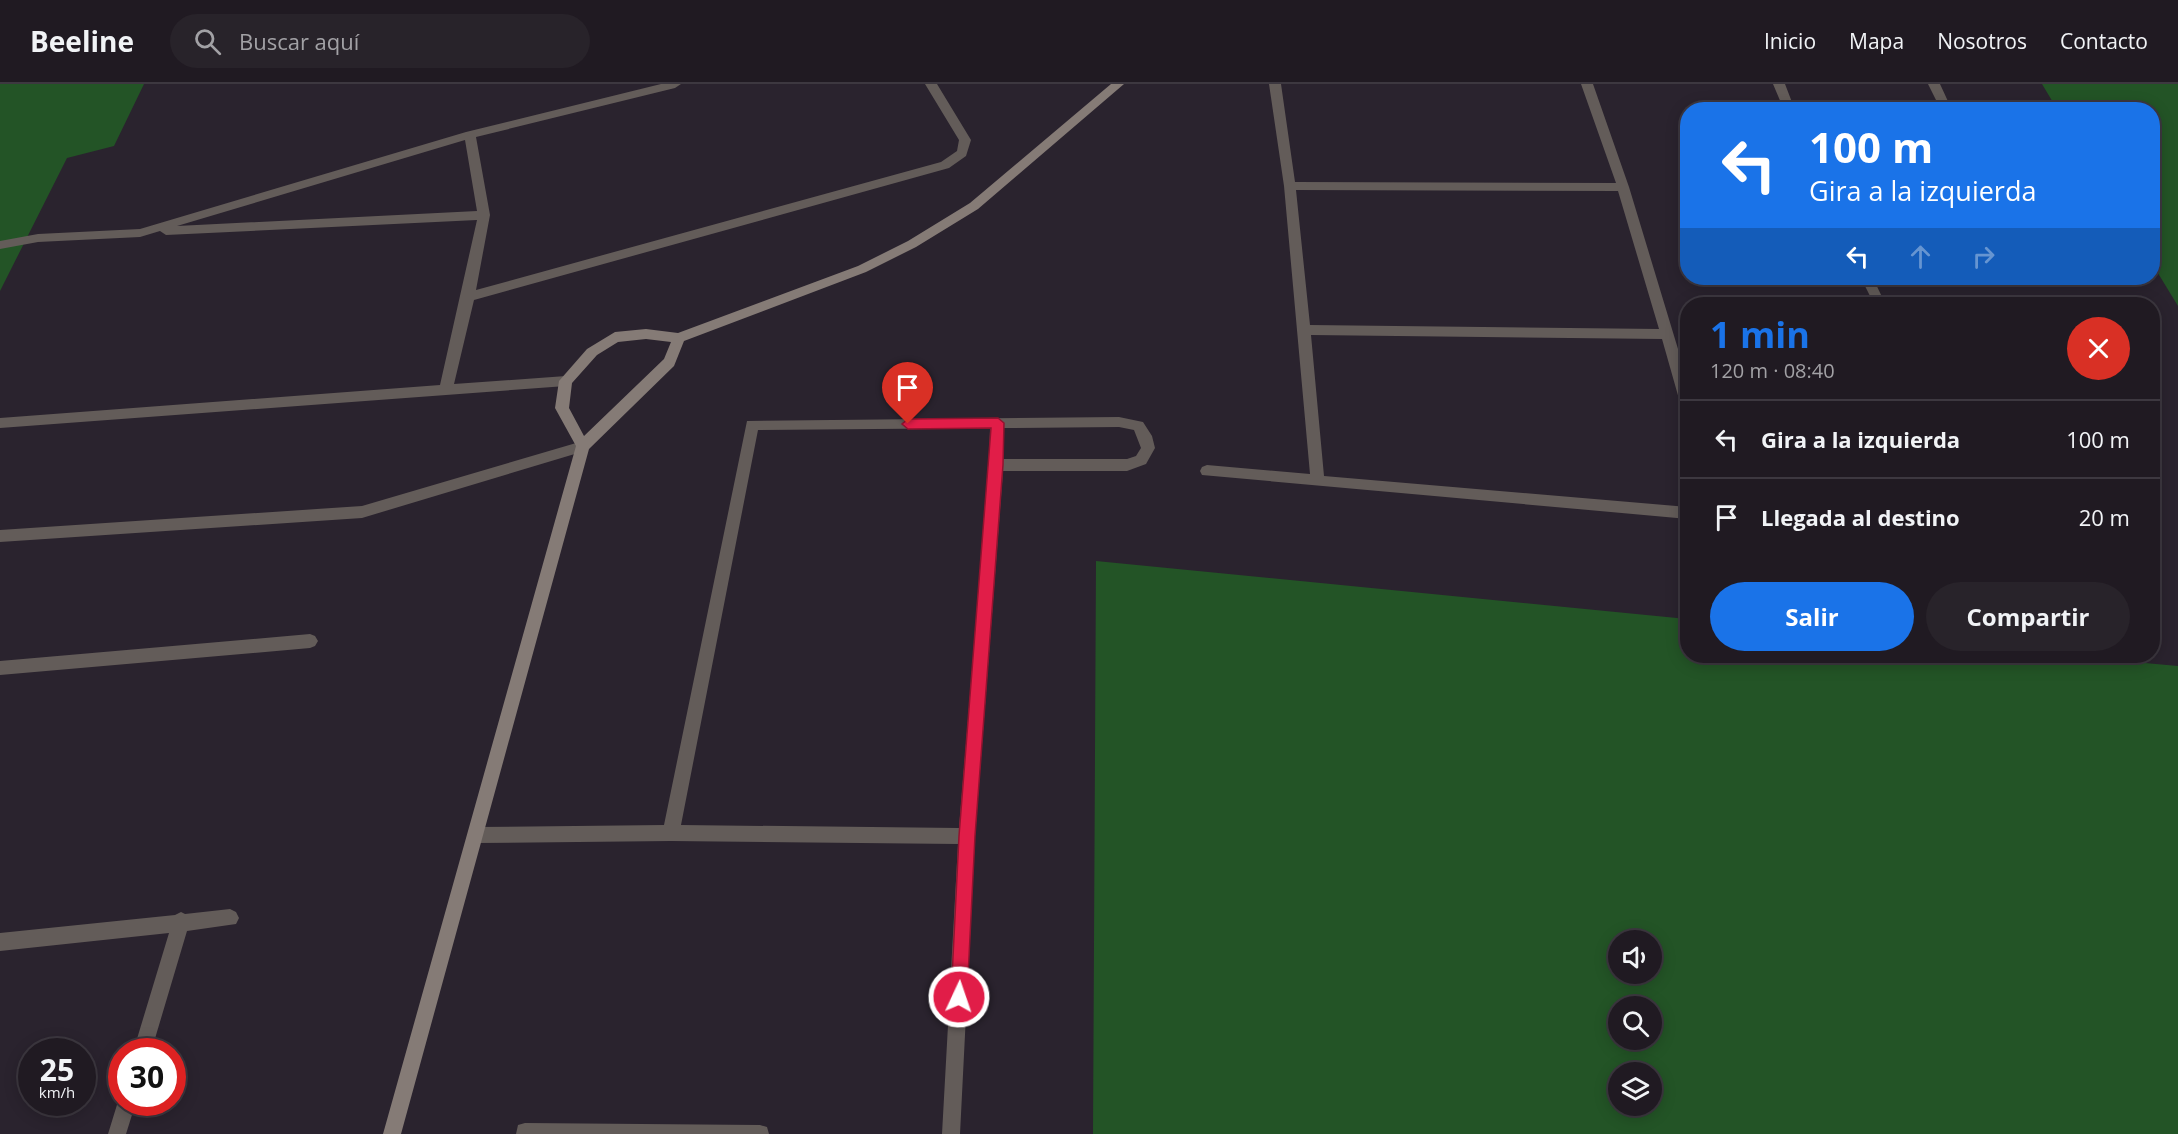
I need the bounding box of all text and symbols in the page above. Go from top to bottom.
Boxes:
search box [170,14,590,68]
text: Beeline [30,22,134,60]
icon: search [191,25,224,58]
text: Buscar aquí [239,26,359,56]
text: Inicio [1764,27,1816,55]
text: Mapa [1849,27,1904,55]
text: Nosotros [1937,27,2027,55]
text: Contacto [2060,27,2148,55]
text: 100 m [1809,118,1933,175]
icon: left [1710,126,1788,204]
text: Gira a la izquierda [1809,172,2036,209]
icon: left [1841,240,1874,273]
icon: ahead [1904,240,1937,273]
icon: right [1967,240,2000,273]
text: 1 min [1710,310,1810,359]
button: close [2067,317,2130,380]
text: 120 m · 08:40 [1710,357,1835,384]
pin [882,362,933,424]
icon: arrive [891,371,924,404]
icon: left [1710,423,1743,456]
text: Gira a la izquierda [1761,424,1960,454]
text: 100 m [2066,424,2130,454]
icon: arrive [1710,501,1743,534]
text: Llegada al destino [1761,502,1960,532]
text: 20 m [2079,502,2130,532]
button: Salir [1710,582,1914,651]
button: Compartir [1926,582,2130,651]
map controls [1608,930,1662,1116]
button: sound [1608,930,1662,984]
position arrow [927,965,991,1029]
button: search [1608,996,1662,1050]
speed limit sign: 30 [108,1038,186,1116]
text: 25 [40,1049,74,1090]
button: layers [1608,1062,1662,1116]
text: km/h [39,1082,75,1102]

